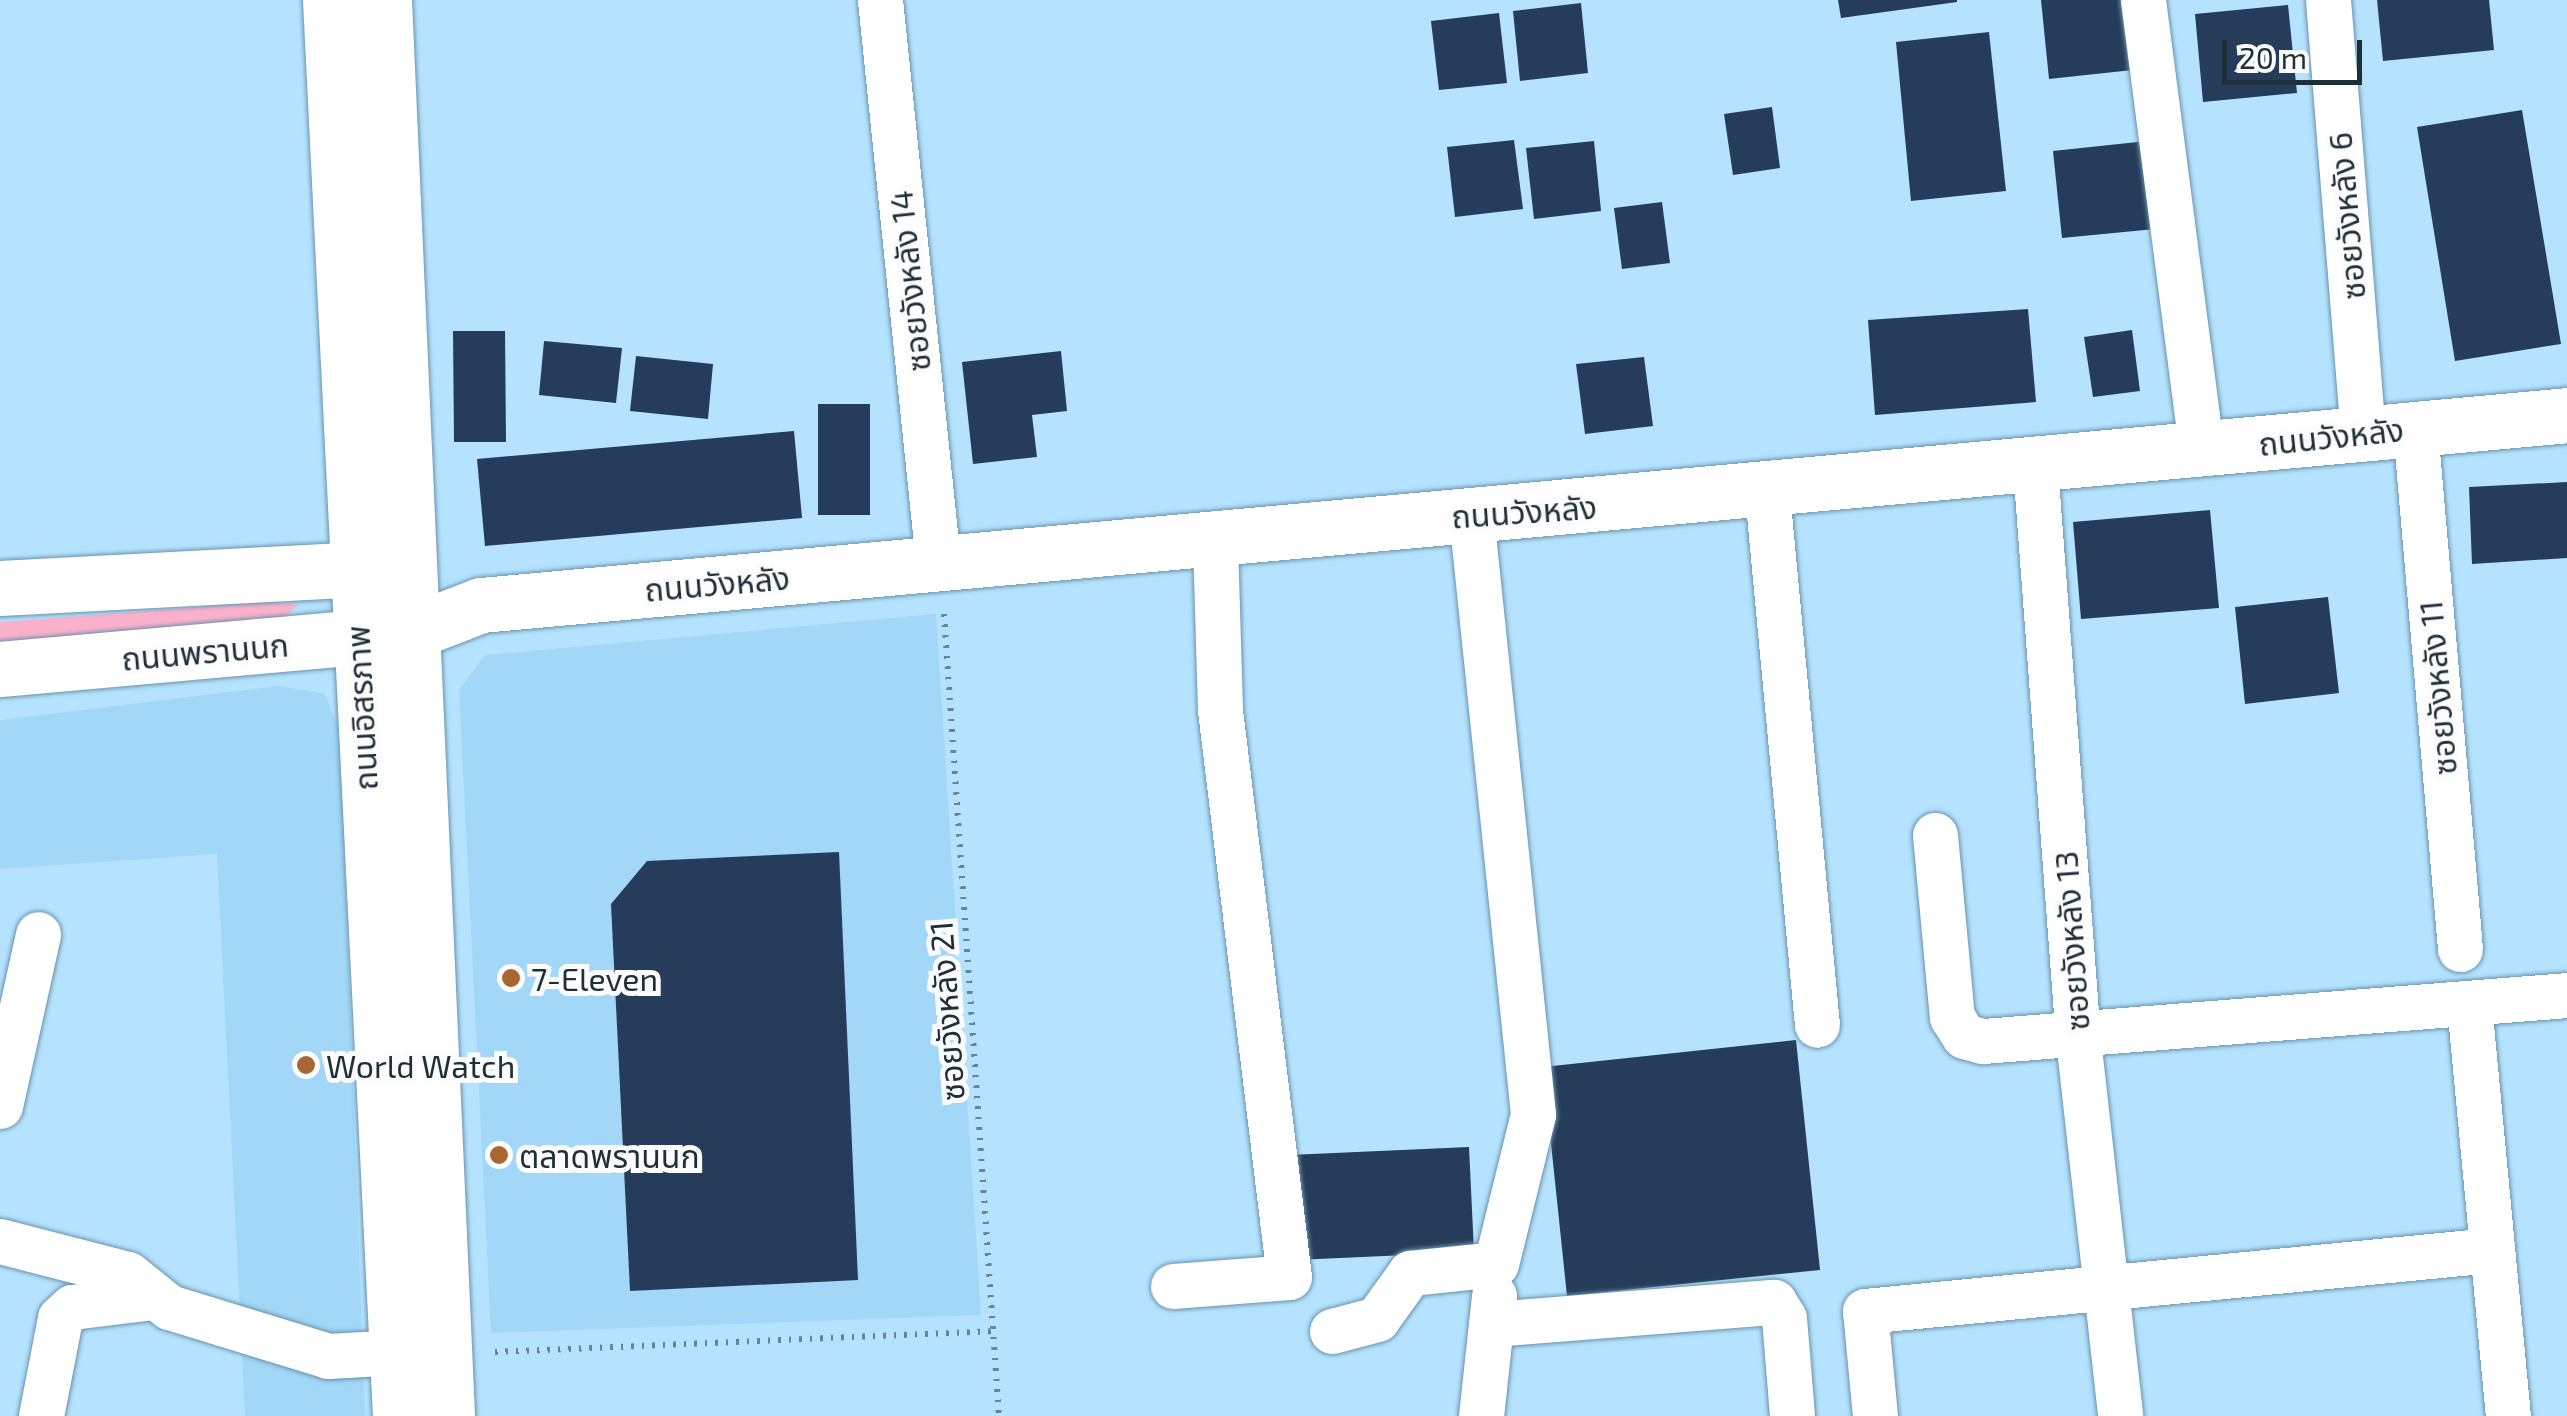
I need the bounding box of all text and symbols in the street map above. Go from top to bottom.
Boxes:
scale bar [2227,20,2367,82]
text: 20 m [2239,39,2307,75]
street label: ซอยวังหลัง 6 [2320,131,2372,301]
street label: ซอยวังหลัง 14 [880,189,938,373]
street label: ถนนวังหลัง [2257,409,2405,463]
street label: ถนนวังหลัง [1450,487,1598,535]
street label: ถนนวังหลัง [643,558,791,608]
street label: ซอยวังหลัง 11 [2410,599,2464,777]
street label: ถนนอิสรภาพ [338,624,384,792]
street label: ถนนพรานนก [120,625,290,677]
street label: ซอยวังหลัง 13 [2046,850,2096,1032]
street label: ซอยวังหลัง 21 [921,920,971,1102]
place label: 7-Eleven [531,959,658,997]
marker: 7-Eleven [500,967,522,989]
place label: World Watch [326,1046,516,1084]
marker: World Watch [295,1054,317,1076]
place label: ตลาดพรานนก [519,1136,700,1174]
marker: ตลาดพรานนก [488,1144,510,1166]

